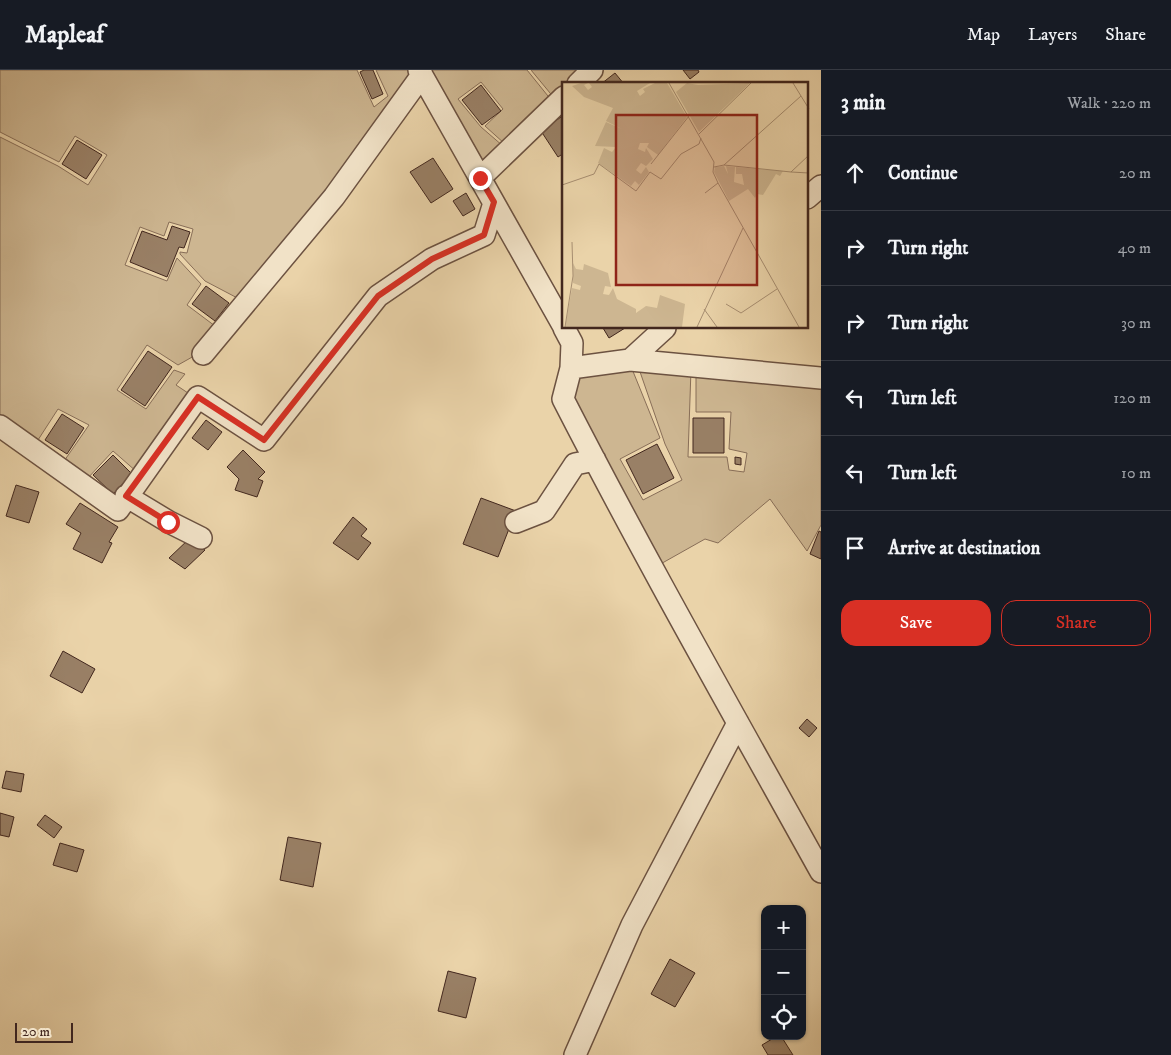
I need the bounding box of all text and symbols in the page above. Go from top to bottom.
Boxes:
text: Mapleaf [25,20,104,50]
text: Map [967,24,1000,46]
text: Layers [1028,24,1077,46]
text: Share [1105,24,1146,46]
inset map [562,82,808,329]
text: 3 min [841,90,886,116]
text: Walk · 220 m [1067,93,1151,113]
icon: ahead [841,159,869,187]
text: Continue [888,162,958,185]
text: 20 m [1119,163,1151,183]
route end [469,167,492,190]
icon: right [841,234,869,262]
text: Turn right [888,237,968,260]
text: 40 m [1118,238,1151,258]
icon: right [841,309,869,337]
text: Turn right [888,312,968,335]
text: 30 m [1121,313,1151,333]
icon: left [841,384,869,412]
text: Turn left [888,387,957,410]
text: 120 m [1113,388,1151,408]
icon: left [841,459,869,487]
text: Turn left [888,462,957,485]
text: 10 m [1121,463,1151,483]
route start [157,511,180,534]
icon: arrive [841,534,869,562]
text: Arrive at destination [888,537,1040,560]
button: Save [841,600,991,646]
button: Share [1001,600,1151,646]
map controls [761,905,806,1040]
button: + [761,905,806,950]
button: − [761,950,806,995]
button: locate [761,995,806,1040]
scale bar [15,1020,72,1043]
text: 20 m [22,1023,50,1041]

